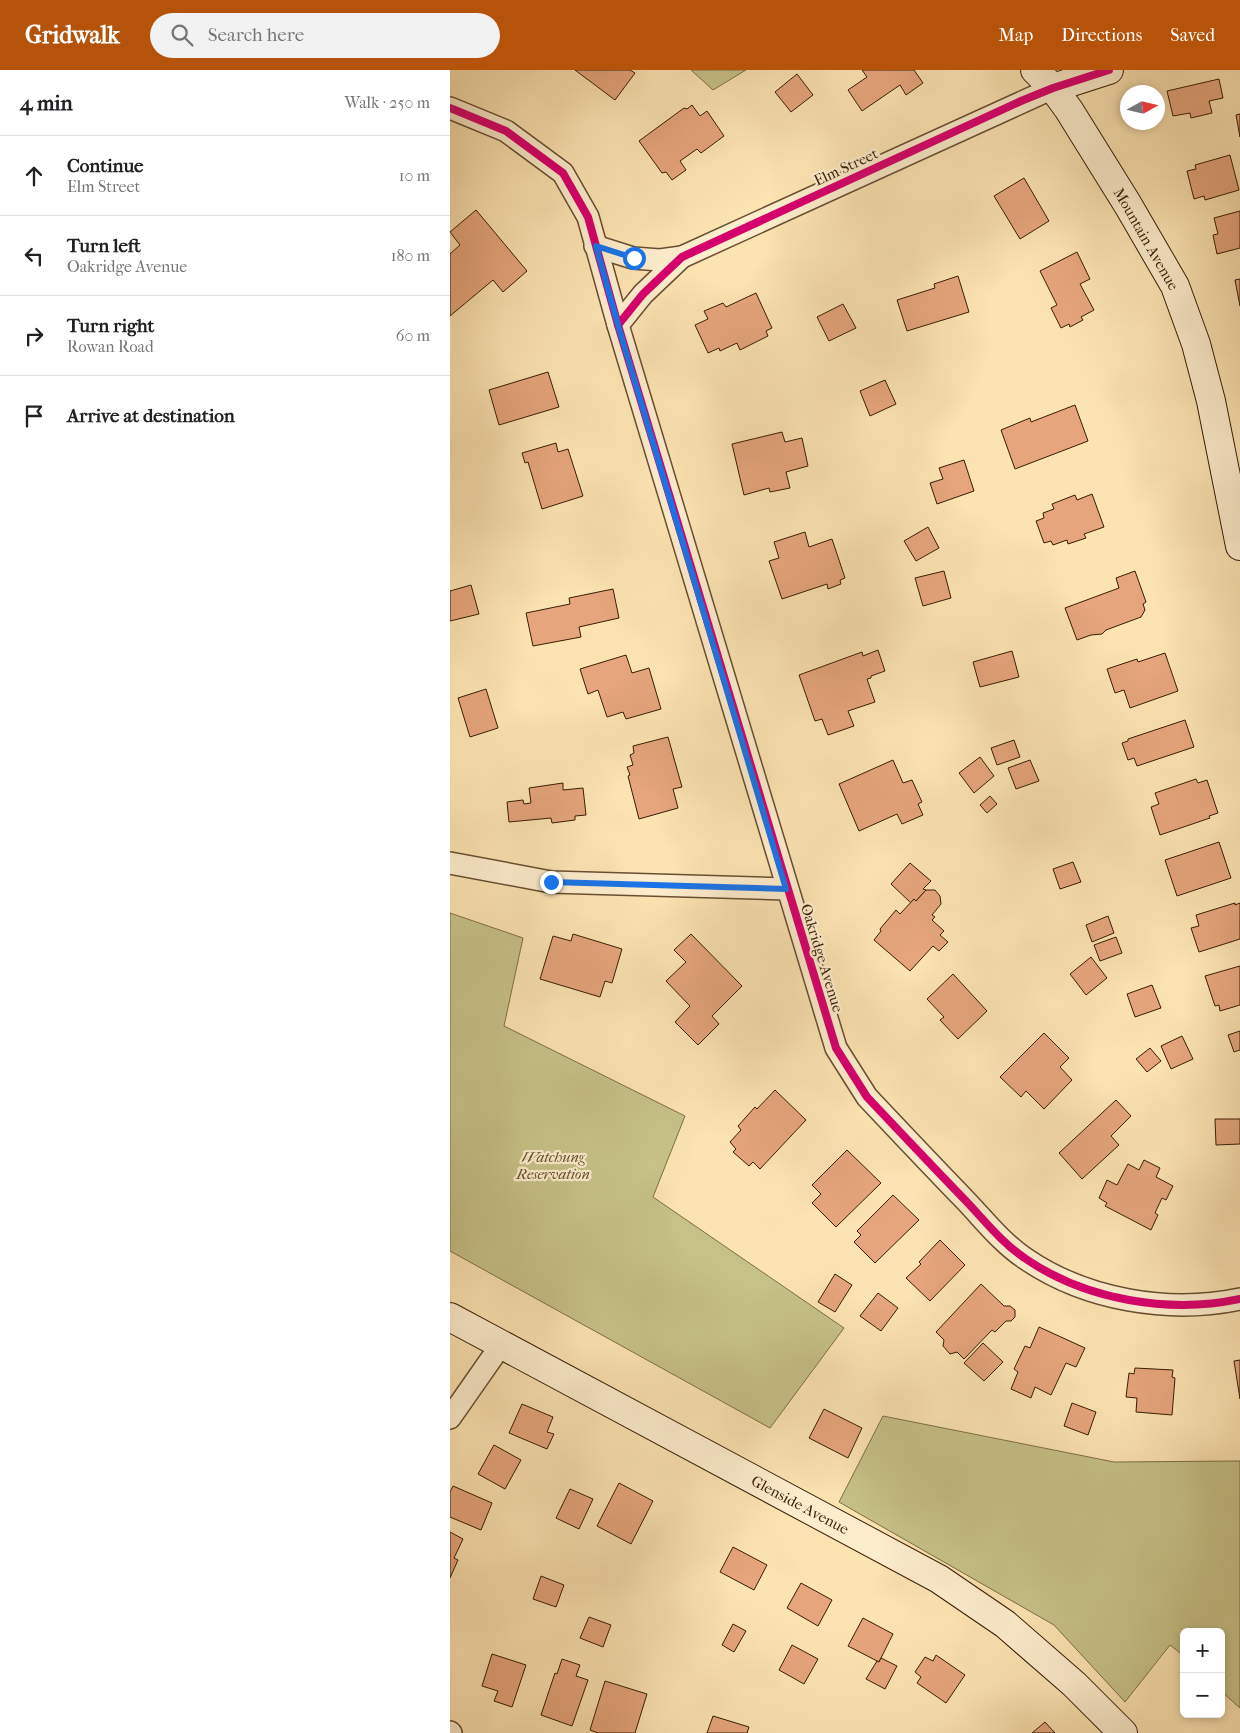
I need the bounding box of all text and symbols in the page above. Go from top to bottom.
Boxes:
search box [150,13,500,58]
text: Gridwalk [25,21,120,49]
icon: search [168,21,196,49]
text: Search here [208,24,304,46]
text: Map [999,25,1033,46]
text: Directions [1061,25,1142,46]
text: Saved [1170,25,1215,46]
north arrow [1120,85,1165,130]
text: 4 min [20,91,73,115]
text: Walk · 250 m [345,93,430,112]
street label: Elm Street [811,144,881,190]
text: Continue [67,155,143,177]
icon: ahead [20,162,48,190]
text: 10 m [399,166,430,185]
text: Elm Street [67,177,140,196]
street label: Mountain Avenue [1109,185,1183,294]
text: Turn left [67,235,141,257]
icon: left [20,242,48,270]
text: 180 m [391,246,430,265]
route start [623,247,646,270]
text: Oakridge Avenue [67,257,187,276]
text: Turn right [67,315,154,337]
icon: right [20,322,48,350]
text: 60 m [396,326,430,345]
text: Rowan Road [67,337,154,356]
icon: arrive [20,402,48,430]
text: Arrive at destination [67,405,235,427]
route end [540,871,563,894]
street label: Oakridge Avenue [797,902,847,1015]
park label: Watchung Reservation [515,1148,590,1183]
street label: Glenside Avenue [748,1472,852,1539]
map controls [1180,1628,1225,1718]
button: + [1180,1628,1225,1673]
button: − [1180,1673,1225,1718]

